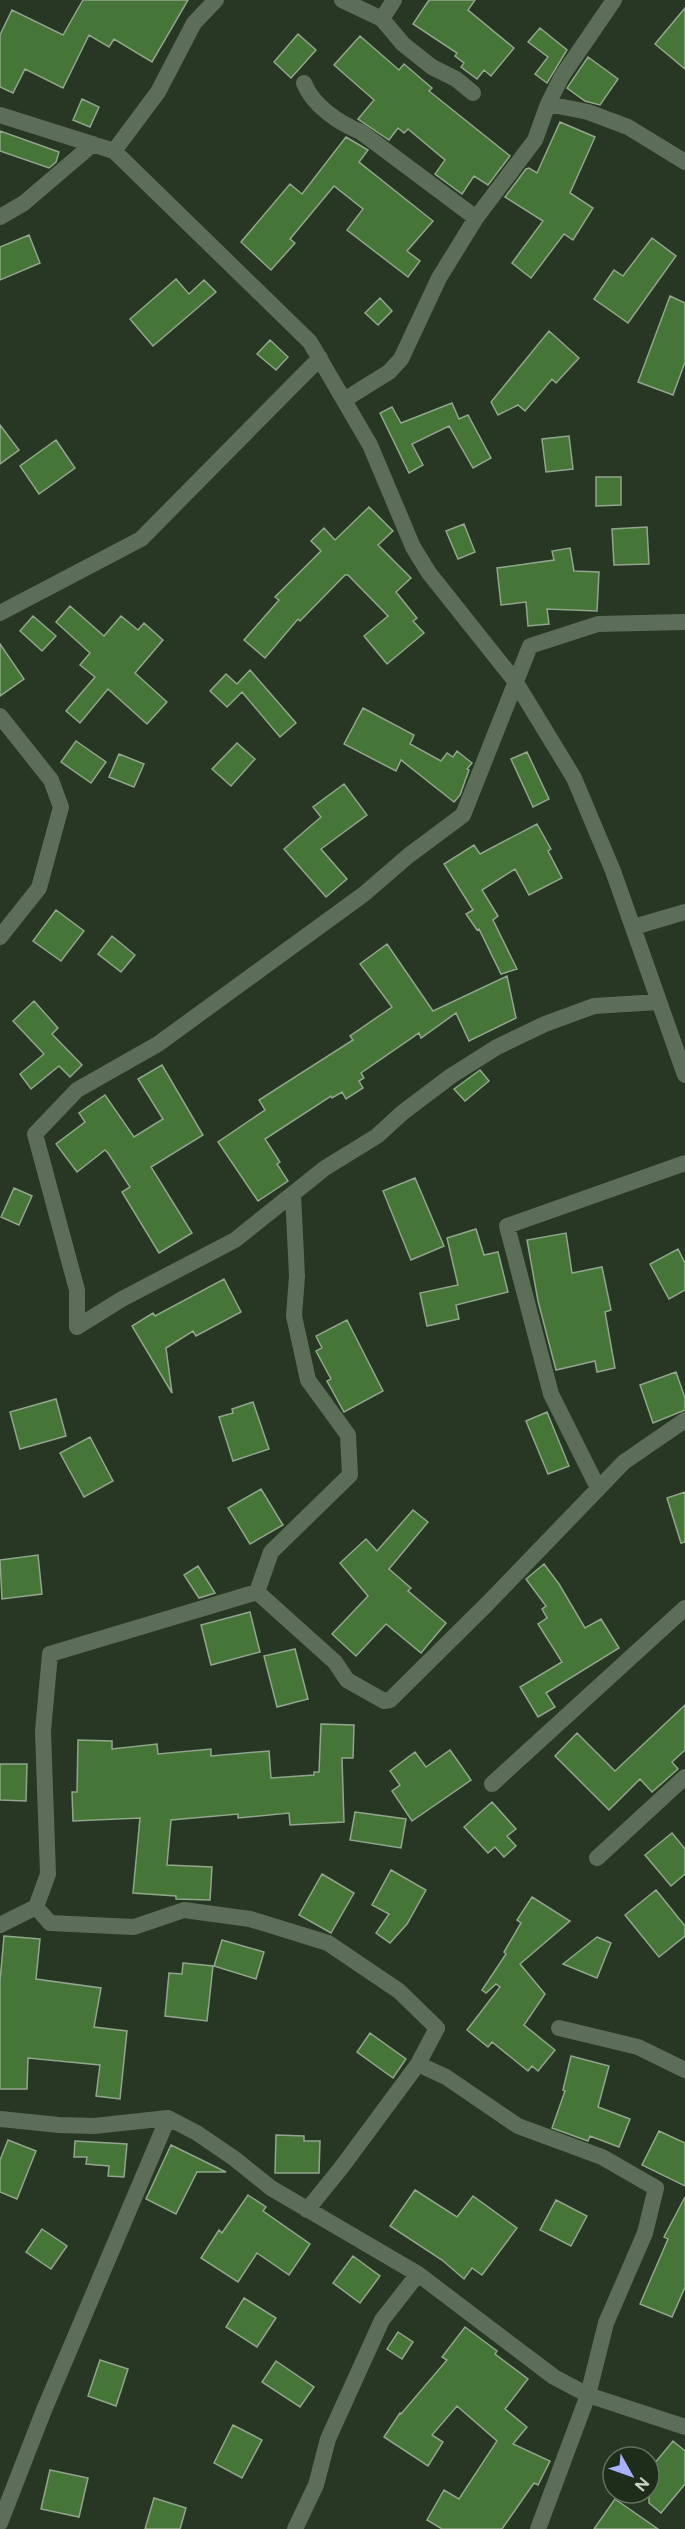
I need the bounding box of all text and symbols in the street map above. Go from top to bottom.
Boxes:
north arrow [601,2445,661,2505]
text: N [631,2473,653,2495]

